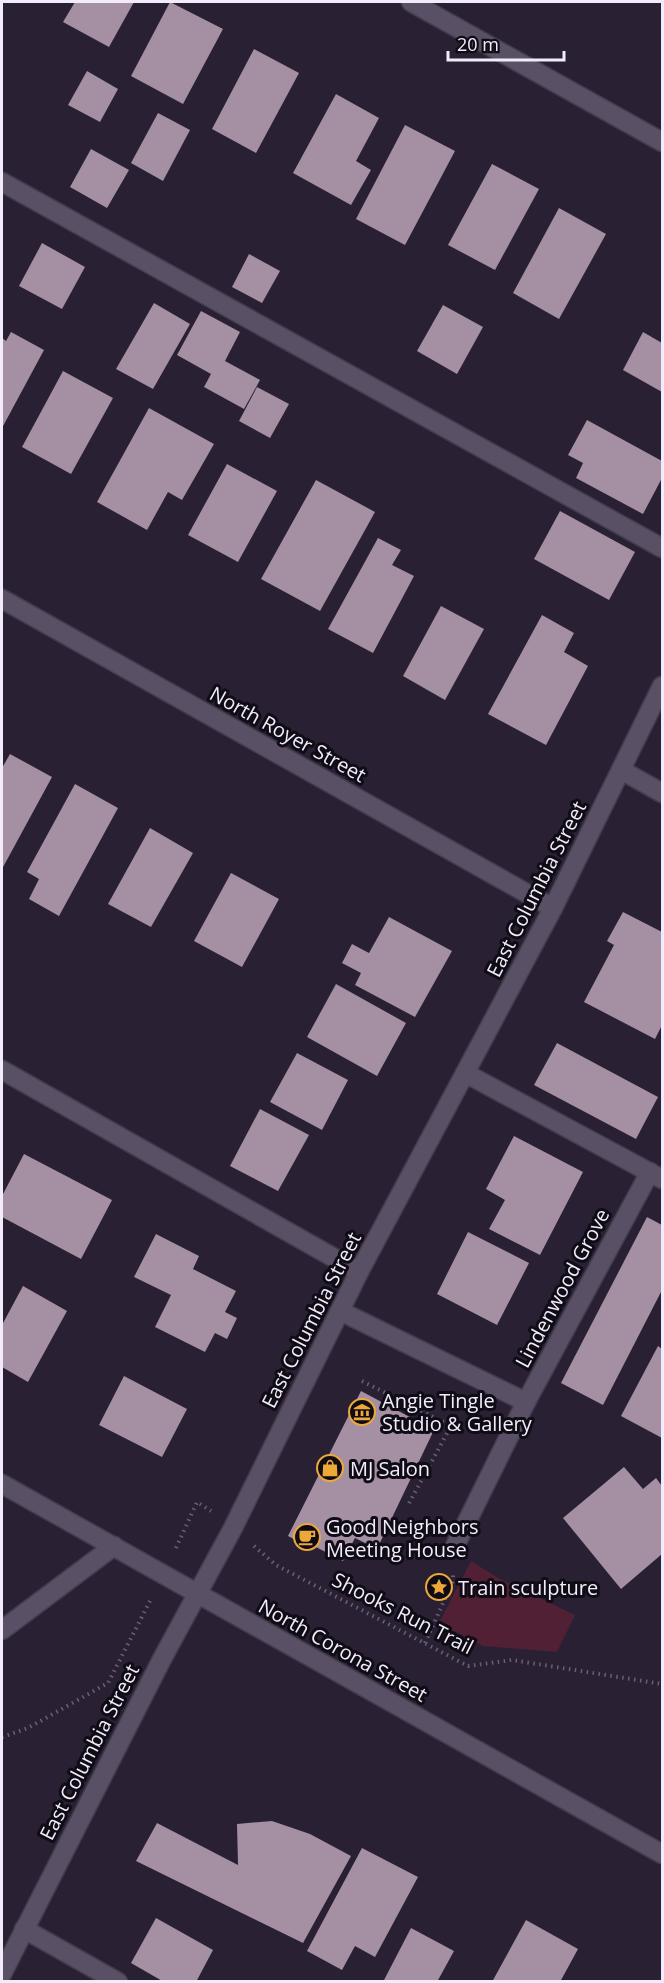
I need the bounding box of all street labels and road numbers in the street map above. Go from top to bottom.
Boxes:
street label: North Royer Street [205,680,371,788]
street label: East Columbia Street [480,796,592,982]
street label: Lindenwood Grove [509,1204,615,1372]
street label: East Columbia Street [255,1227,367,1413]
street label: Shooks Run Trail [328,1566,478,1660]
street label: North Corona Street [254,1592,432,1708]
street label: East Columbia Street [33,1659,145,1845]

